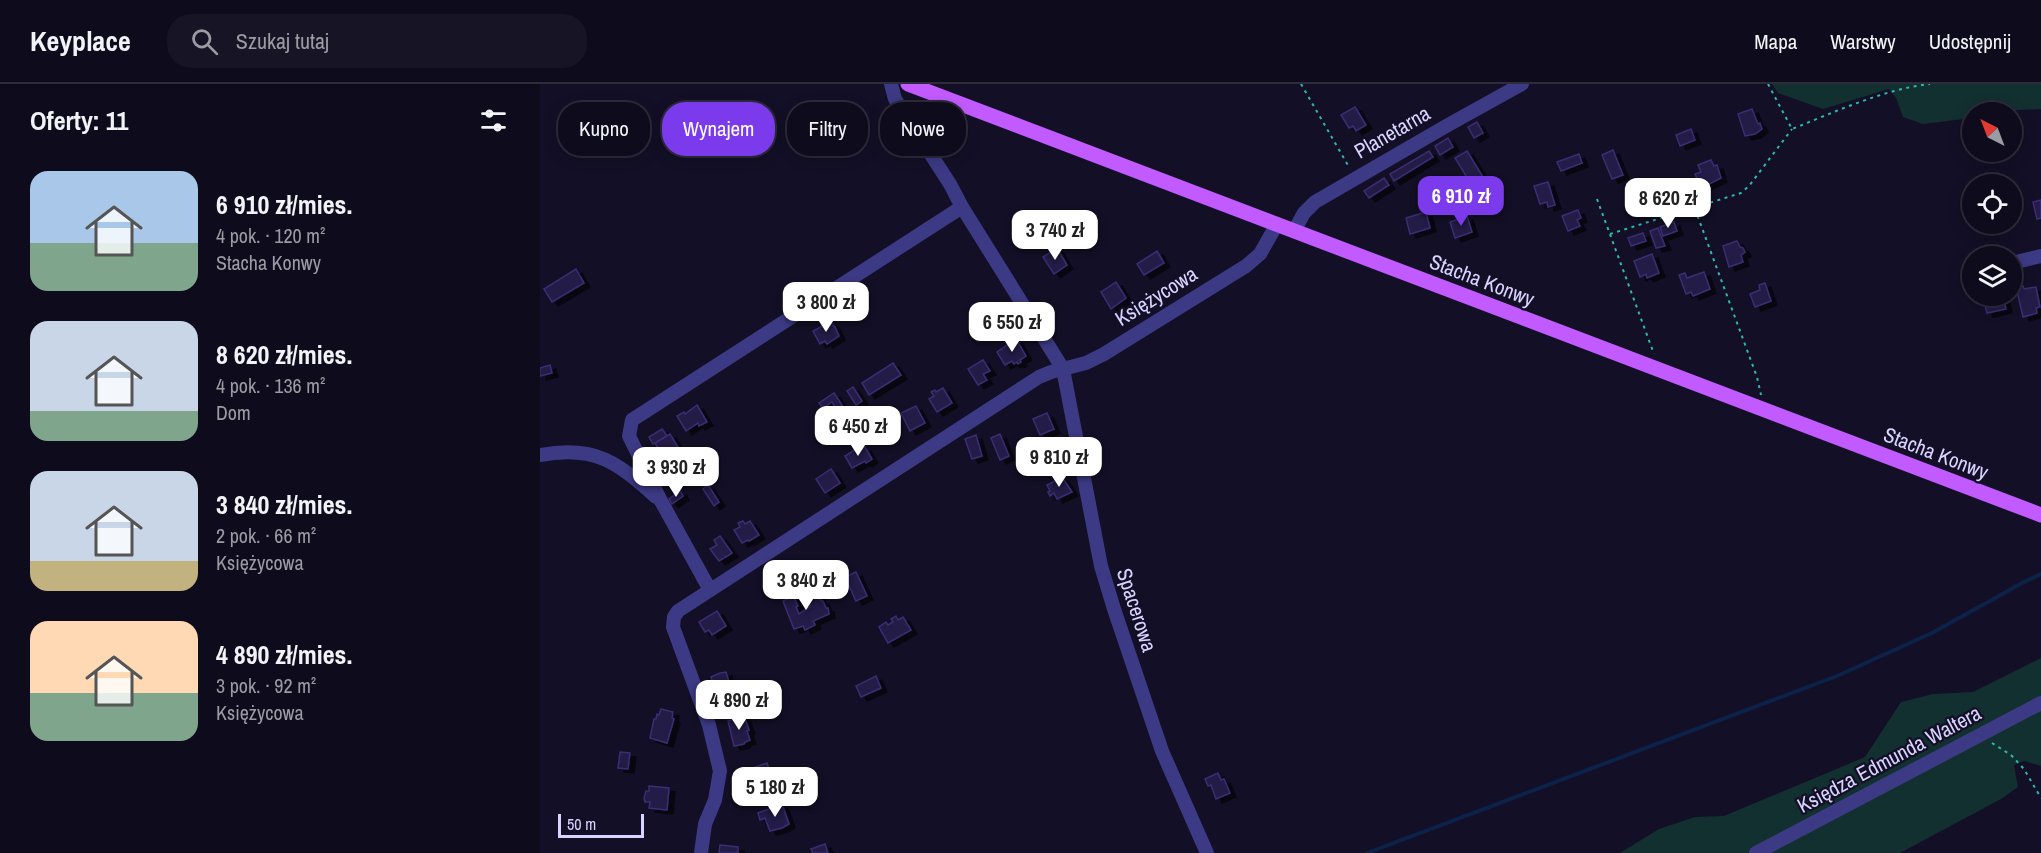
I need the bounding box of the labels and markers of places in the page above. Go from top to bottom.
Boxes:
pin: 6 910 zł [1399,176,1523,227]
pin: 8 620 zł [1606,178,1730,229]
pin: 3 740 zł [993,210,1117,261]
pin: 3 800 zł [764,282,888,333]
pin: 6 550 zł [950,302,1074,353]
pin: 6 450 zł [796,406,920,457]
pin: 9 810 zł [997,437,1121,488]
pin: 3 930 zł [614,447,738,498]
pin: 3 840 zł [744,560,868,611]
pin: 4 890 zł [677,680,801,731]
pin: 5 180 zł [713,767,837,818]

